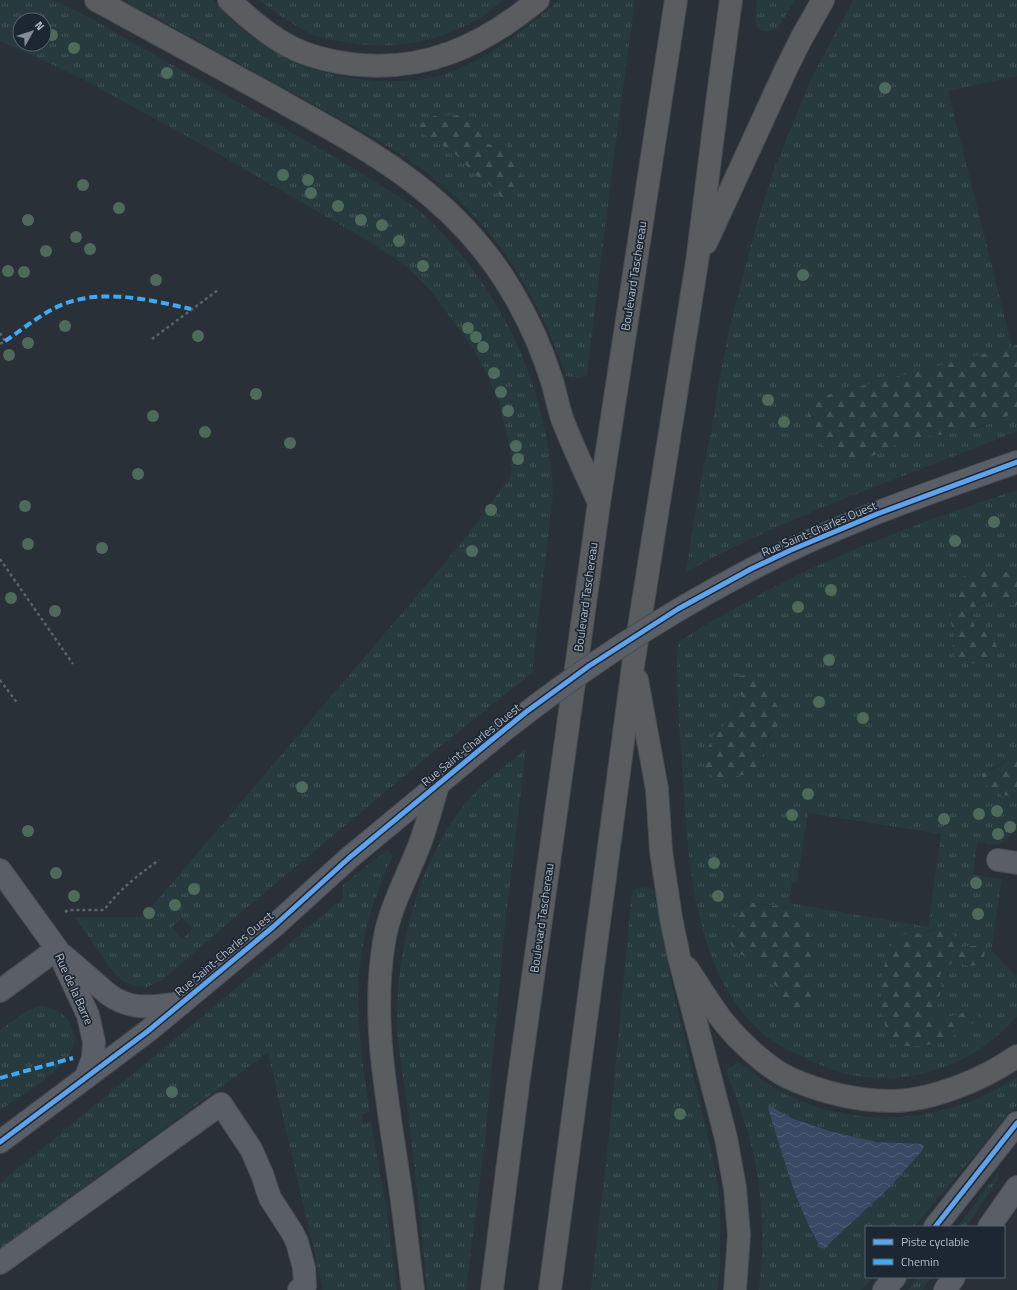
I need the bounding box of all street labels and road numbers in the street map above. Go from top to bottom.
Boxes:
street label: Boulevard Taschereau [615,220,652,332]
street label: Rue Saint-Charles Ouest [758,495,880,561]
street label: Boulevard Taschereau [568,541,603,653]
street label: Rue Saint-Charles Ouest [417,698,525,791]
street label: Boulevard Taschereau [524,862,559,974]
street label: Rue Saint-Charles Ouest [170,906,278,1001]
street label: Rue de la Barre [50,950,99,1028]

